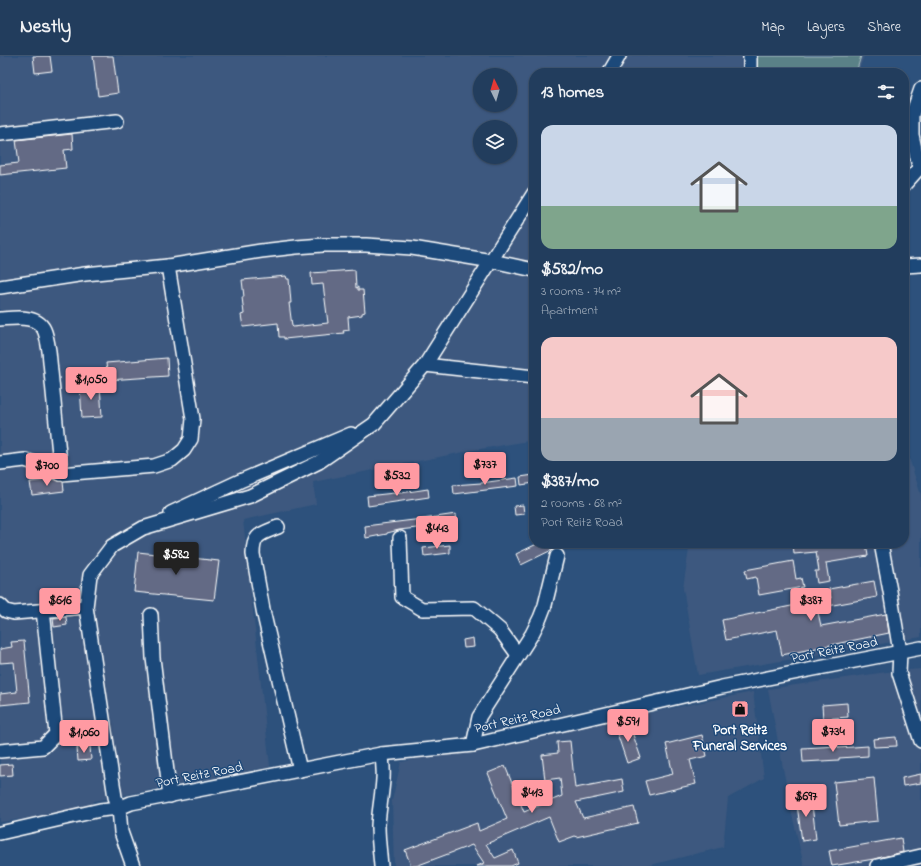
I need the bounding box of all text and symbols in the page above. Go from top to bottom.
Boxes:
text: Nestly [20,14,71,41]
text: Map [761,17,785,38]
text: Layers [807,17,845,38]
text: Share [867,17,901,38]
north arrow [473,68,517,112]
map controls [473,68,517,164]
text: 13 homes [541,80,604,105]
icon: filters [875,81,897,103]
button: layers [473,120,517,164]
icon: home [683,151,755,223]
text: $582/mo [541,257,603,282]
text: 3 rooms · 74 m² [541,282,621,301]
text: Apartment [541,301,598,320]
icon: home [683,363,755,435]
pin: $1,050 [58,367,124,401]
text: $1,050 [75,370,107,389]
pin: $737 [461,452,509,486]
pin: $700 [23,453,71,487]
text: $737 [473,455,497,474]
text: $700 [35,456,59,475]
pin: $532 [373,463,421,497]
text: $532 [383,466,411,485]
text: $387/mo [541,469,599,494]
text: 2 rooms · 68 m² [541,494,622,513]
text: Port Reitz Road [541,513,623,532]
pin: $443 [413,516,461,550]
text: $443 [425,519,449,538]
pin: $582 [152,542,200,576]
text: $582 [163,545,189,564]
pin: $616 [36,588,84,622]
pin: $387 [787,588,835,622]
text: $616 [48,591,72,610]
text: $387 [799,591,823,610]
street label: Port Reitz Road [789,632,880,669]
street label: Port Reitz Road [472,699,563,740]
shop icon: Port Reitz Funeral Services [730,699,750,719]
pin: $591 [604,709,652,743]
text: $591 [616,712,640,731]
pin: $734 [809,719,857,753]
pin: $1,060 [51,720,117,754]
place label: Port Reitz Funeral Services [692,720,787,757]
text: $734 [821,722,845,741]
text: $1,060 [68,723,100,742]
street label: Port Reitz Road [154,757,245,794]
pin: $413 [508,780,556,814]
text: $413 [521,783,543,802]
pin: $697 [782,784,830,818]
text: $697 [795,787,817,806]

